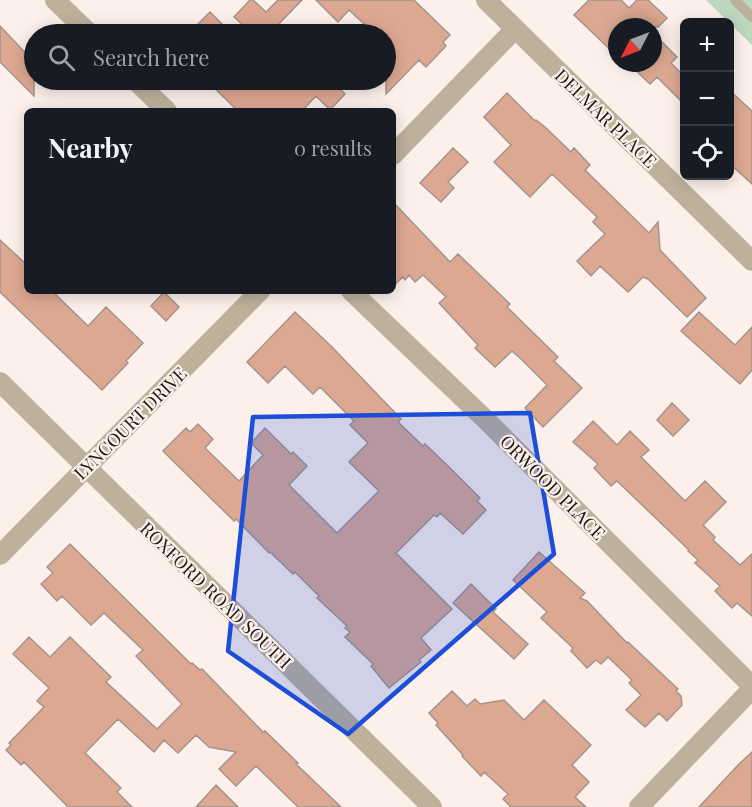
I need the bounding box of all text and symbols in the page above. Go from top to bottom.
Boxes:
north arrow [608,18,662,72]
map controls [680,18,734,180]
button: + [680,18,734,72]
search box [24,24,396,90]
icon: search [45,41,78,74]
text: Search here [93,42,209,72]
street label: DELMAR PLACE [550,63,662,173]
button: − [680,72,734,126]
button: locate [680,126,734,180]
text: Nearby [48,130,133,165]
text: 0 results [294,134,372,161]
street label: LYNCOURT DRIVE [68,361,192,485]
street label: ORWOOD PLACE [495,429,611,545]
street label: ROXFORD ROAD SOUTH [135,516,297,674]

